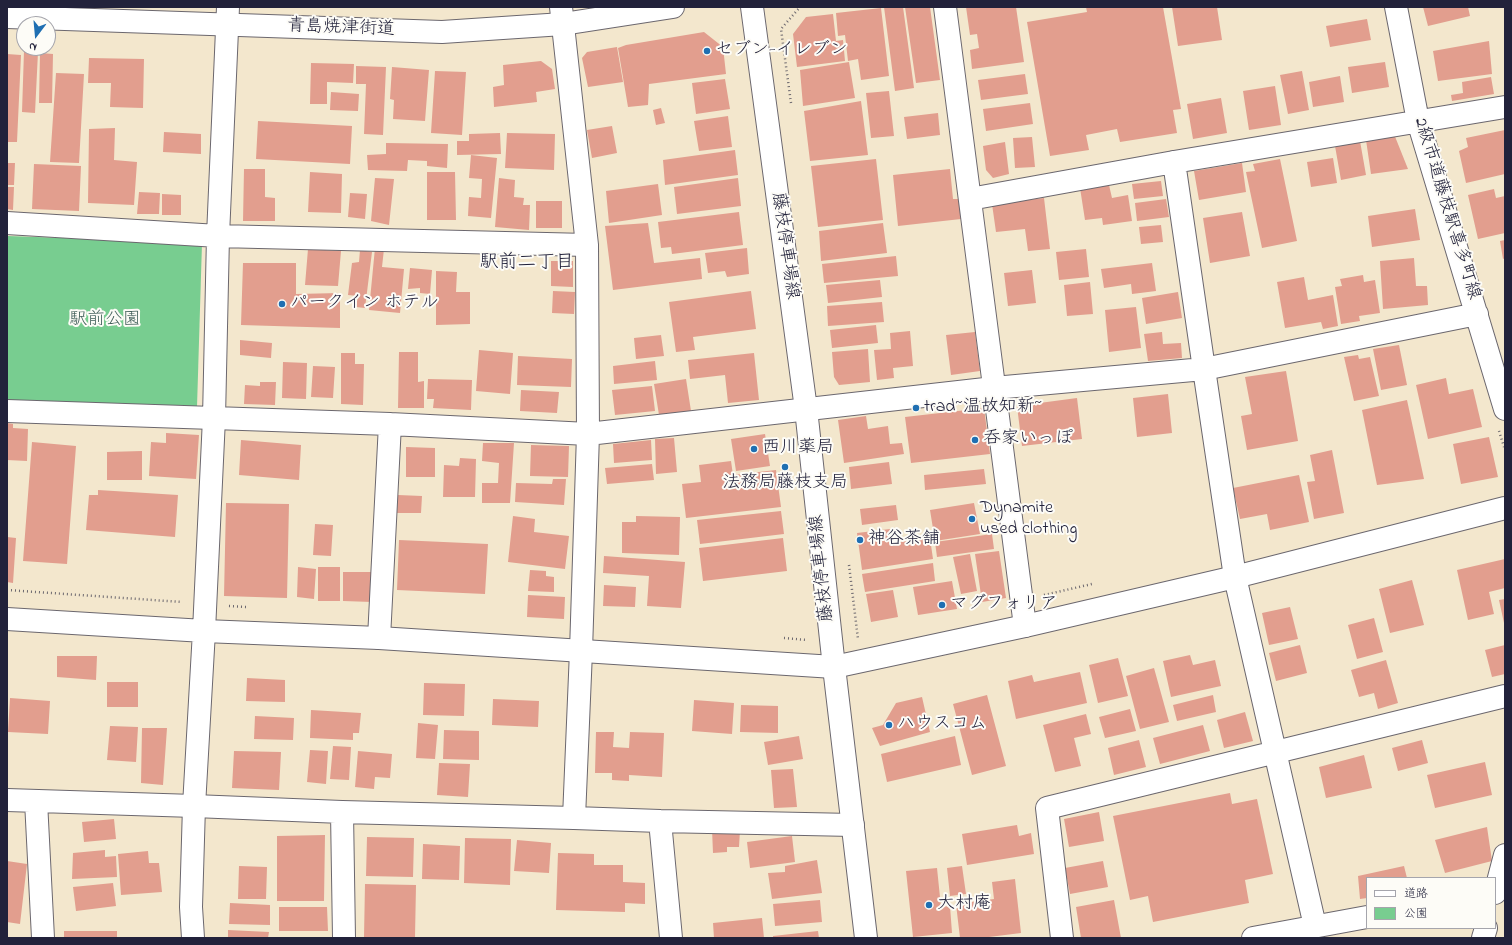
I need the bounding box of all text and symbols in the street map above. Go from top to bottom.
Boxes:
north arrow [16,16,56,56]
street label: 青島焼津街道 [287,16,395,42]
text: N [27,38,39,55]
place label: セブン-イレブン [715,40,848,62]
marker: セブン-イレブン [702,46,712,56]
street label: 2級市道藤枝駅喜多町線 [1408,115,1484,303]
street label: 藤枝停車場線 [766,191,802,301]
district label: 駅前二丁目 [480,253,574,275]
place label: パークイン ホテル [290,293,438,315]
marker: パークイン ホテル [277,299,287,309]
park label: 駅前公園 [69,310,141,332]
place label: trad~温故知新~ [924,397,1042,419]
marker: trad~温故知新~ [911,403,921,413]
place label: 呑家いっぽ [983,429,1073,451]
marker: 呑家いっぽ [970,435,980,445]
place label: 西川薬局 [762,438,834,460]
marker: 西川薬局 [749,444,759,454]
marker: 法務局藤枝支局 [780,462,790,472]
place label: 法務局藤枝支局 [722,473,848,495]
place label: Dynamite used clothing [980,498,1077,540]
street label: 藤枝停車場線 [807,513,839,623]
marker: Dynamite used clothing [967,514,977,524]
place label: 神谷茶舗 [868,529,940,551]
marker: 神谷茶舗 [855,535,865,545]
place label: マグフォリア [950,594,1058,616]
marker: マグフォリア [937,600,947,610]
place label: ハウスコム [897,714,987,736]
marker: ハウスコム [884,720,894,730]
legend [1366,877,1496,929]
text: 道路 [1404,885,1428,903]
place label: 大村庵 [937,894,991,916]
marker: 大村庵 [924,900,934,910]
text: 公園 [1404,905,1428,923]

